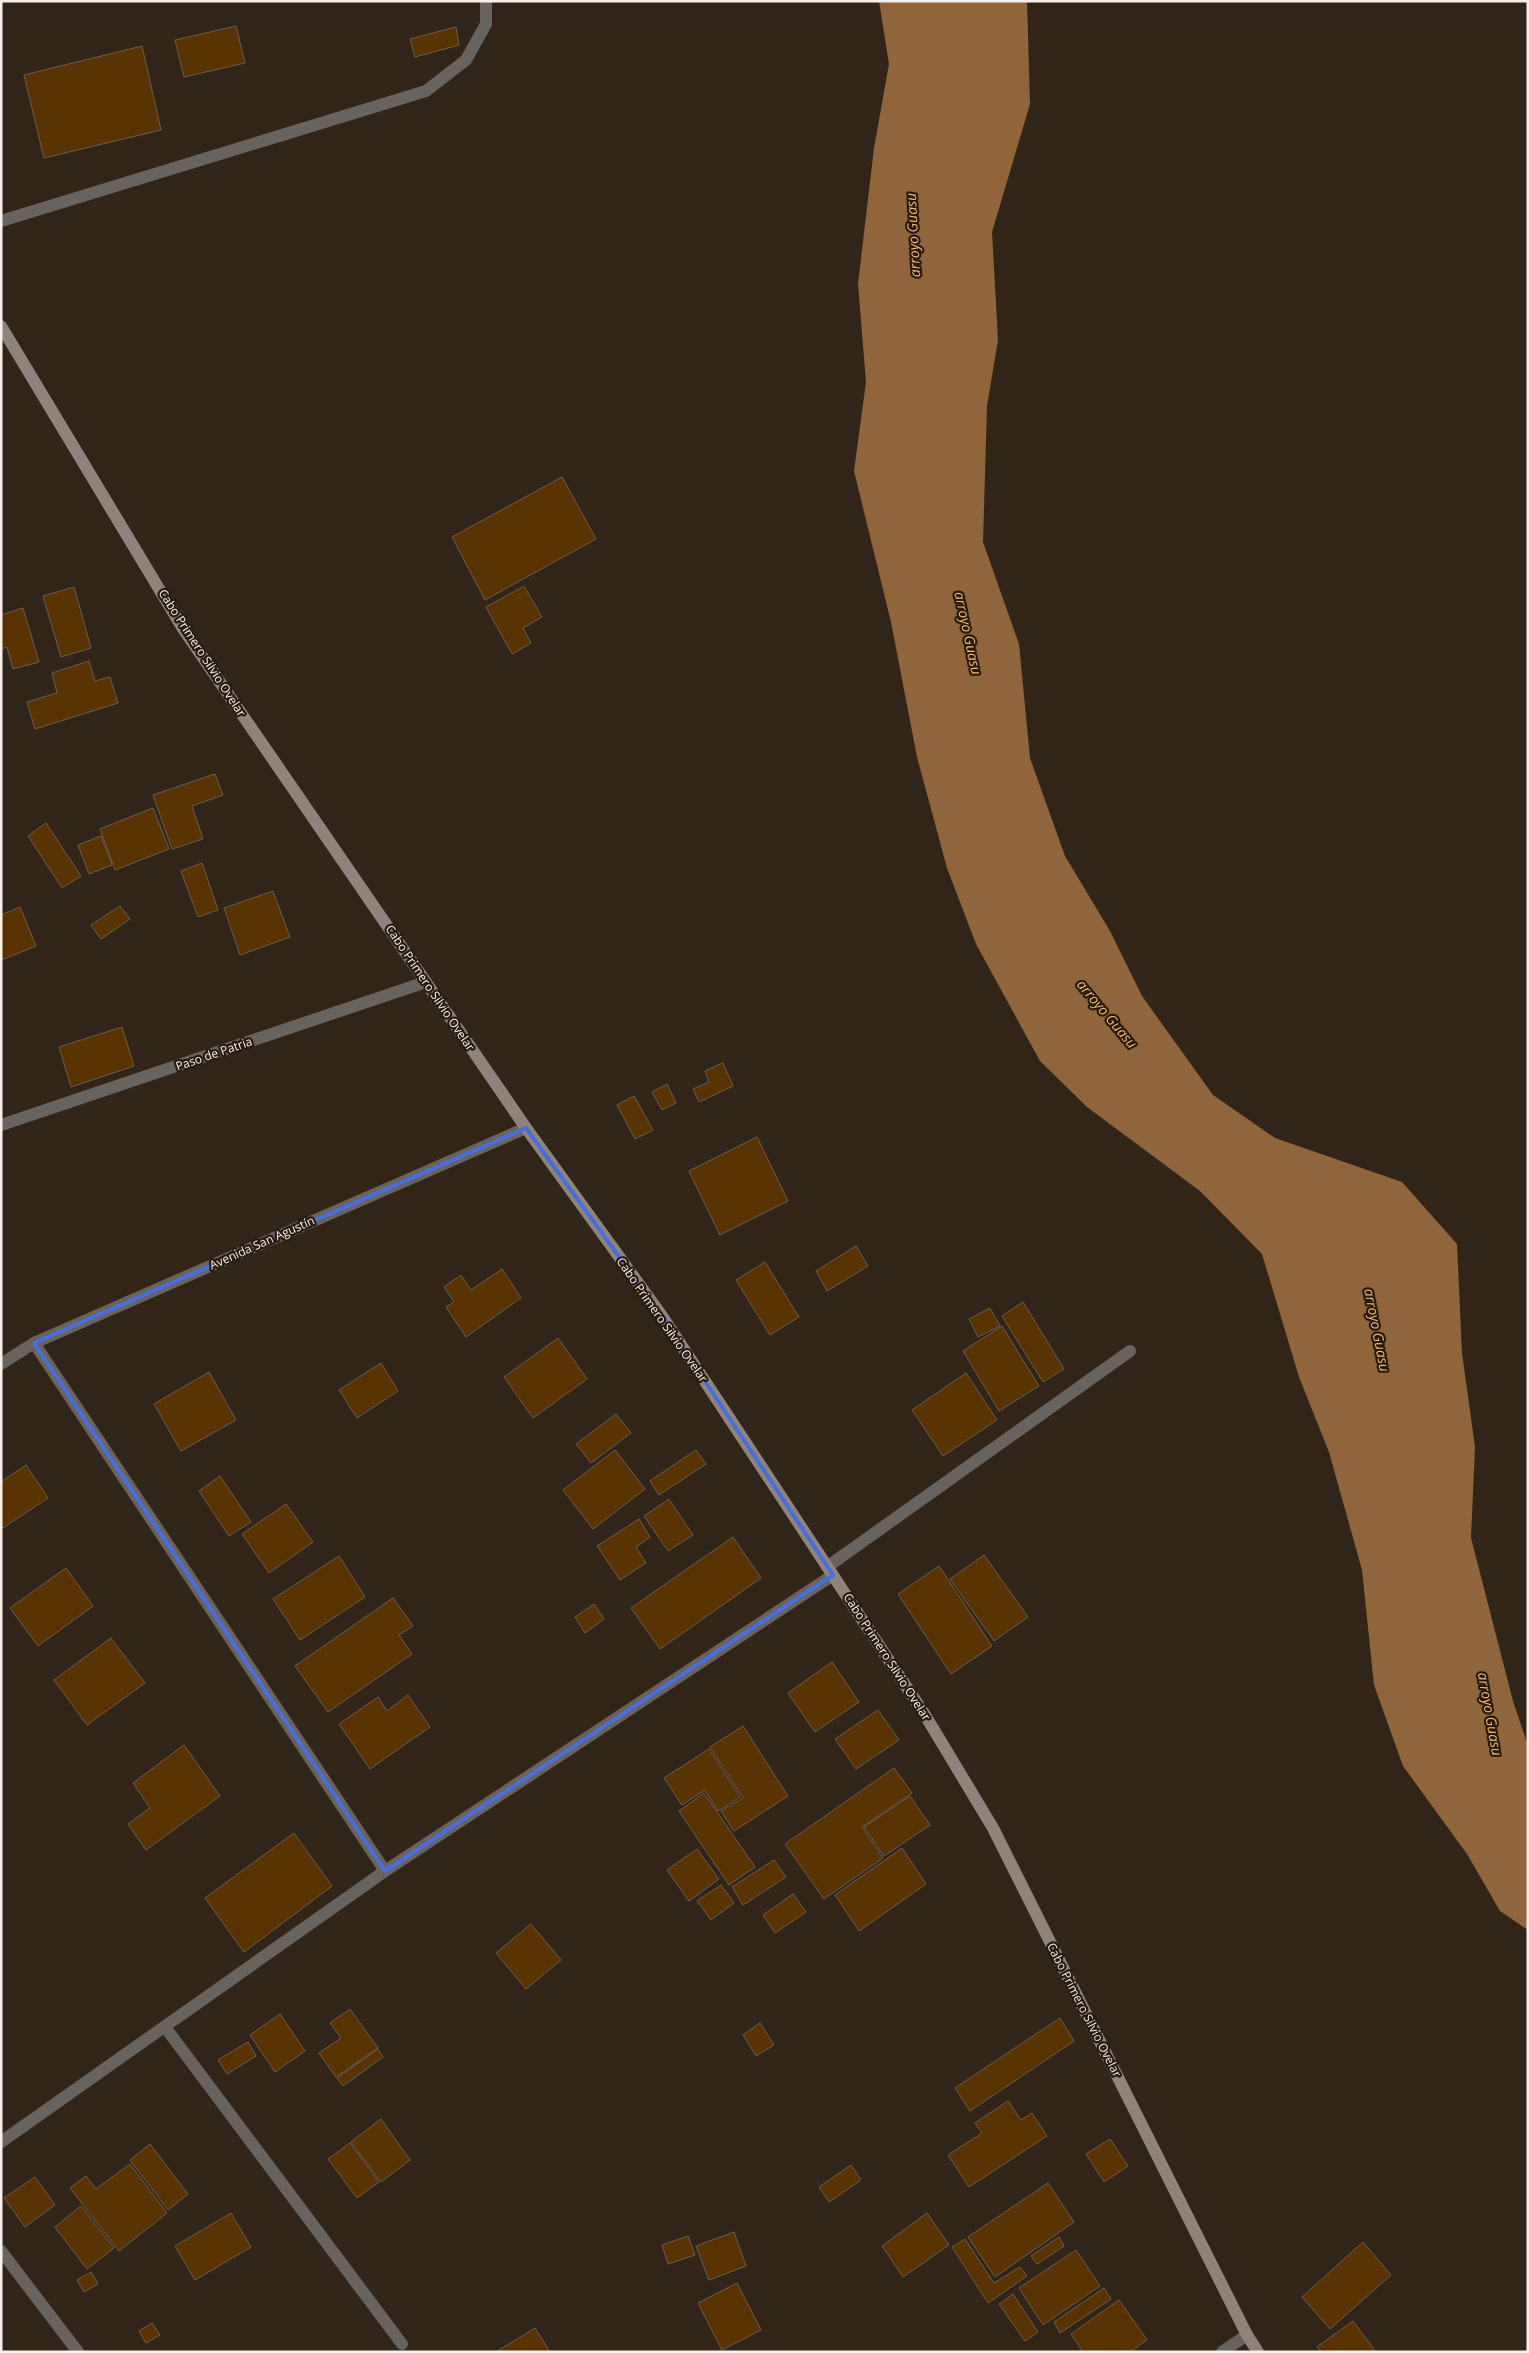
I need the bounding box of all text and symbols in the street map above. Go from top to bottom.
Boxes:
water label: arroyo Guasu [901,192,924,278]
street label: Cabo Primero Silvio Ovelar [155,586,250,720]
water label: arroyo Guasu [950,590,987,676]
street label: Cabo Primero Silvio Ovelar [382,921,479,1054]
water label: arroyo Guasu [1073,975,1142,1052]
street label: Paso de Patria [173,1032,254,1075]
street label: Avenida San Agustín [207,1212,317,1273]
street label: Cabo Primero Silvio Ovelar [613,1254,712,1386]
water label: arroyo Guasu [1360,1287,1395,1373]
street label: Cabo Primero Silvio Ovelar [840,1590,935,1724]
water label: arroyo Guasu [1474,1671,1507,1757]
street label: Cabo Primero Silvio Ovelar [1043,1940,1126,2080]

